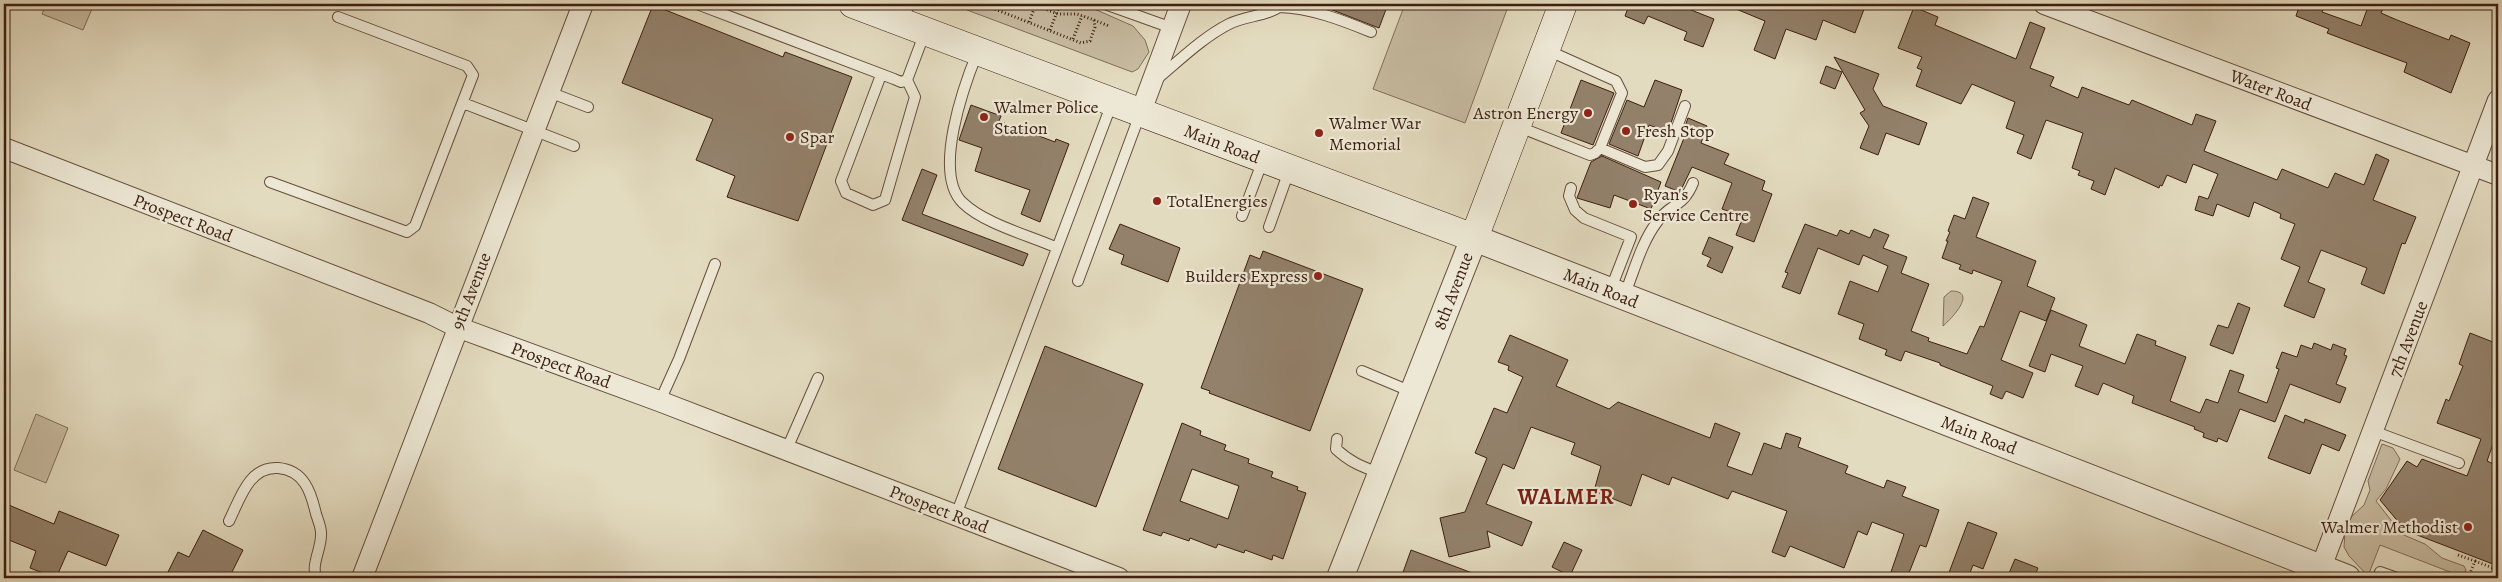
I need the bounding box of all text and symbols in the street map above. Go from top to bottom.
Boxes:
street label: Water Road [2226,63,2316,117]
place label: Walmer Police Station [993,95,1099,140]
place label: Astron Energy [1472,101,1579,125]
marker: Astron Energy [1582,107,1594,119]
marker: Walmer Police Station [978,111,990,123]
place label: Walmer War Memorial [1328,111,1421,156]
street label: Main Road [1181,119,1264,170]
place label: Fresh Stop [1636,119,1714,143]
place label: Spar [800,125,834,149]
marker: Fresh Stop [1620,125,1632,137]
marker: Walmer War Memorial [1313,127,1325,139]
marker: Spar [784,131,796,143]
place label: Ryan's Service Centre [1643,182,1749,227]
street label: Prospect Road [130,188,237,248]
place label: TotalEnergies [1167,189,1268,213]
marker: TotalEnergies [1151,195,1163,207]
marker: Ryan's Service Centre [1627,198,1639,210]
street label: 9th Avenue [445,249,497,333]
street label: 8th Avenue [1427,249,1479,333]
street label: Main Road [1560,262,1643,314]
place label: Builders Express [1185,264,1308,288]
marker: Builders Express [1312,270,1324,282]
street label: 7th Avenue [2382,297,2434,381]
street label: Prospect Road [508,336,615,394]
street label: Main Road [1938,410,2021,461]
street label: Prospect Road [886,479,993,539]
district label: WALMER [1516,482,1615,512]
place label: Walmer Methodist [2320,515,2458,539]
marker: Walmer Methodist [2462,521,2474,533]

